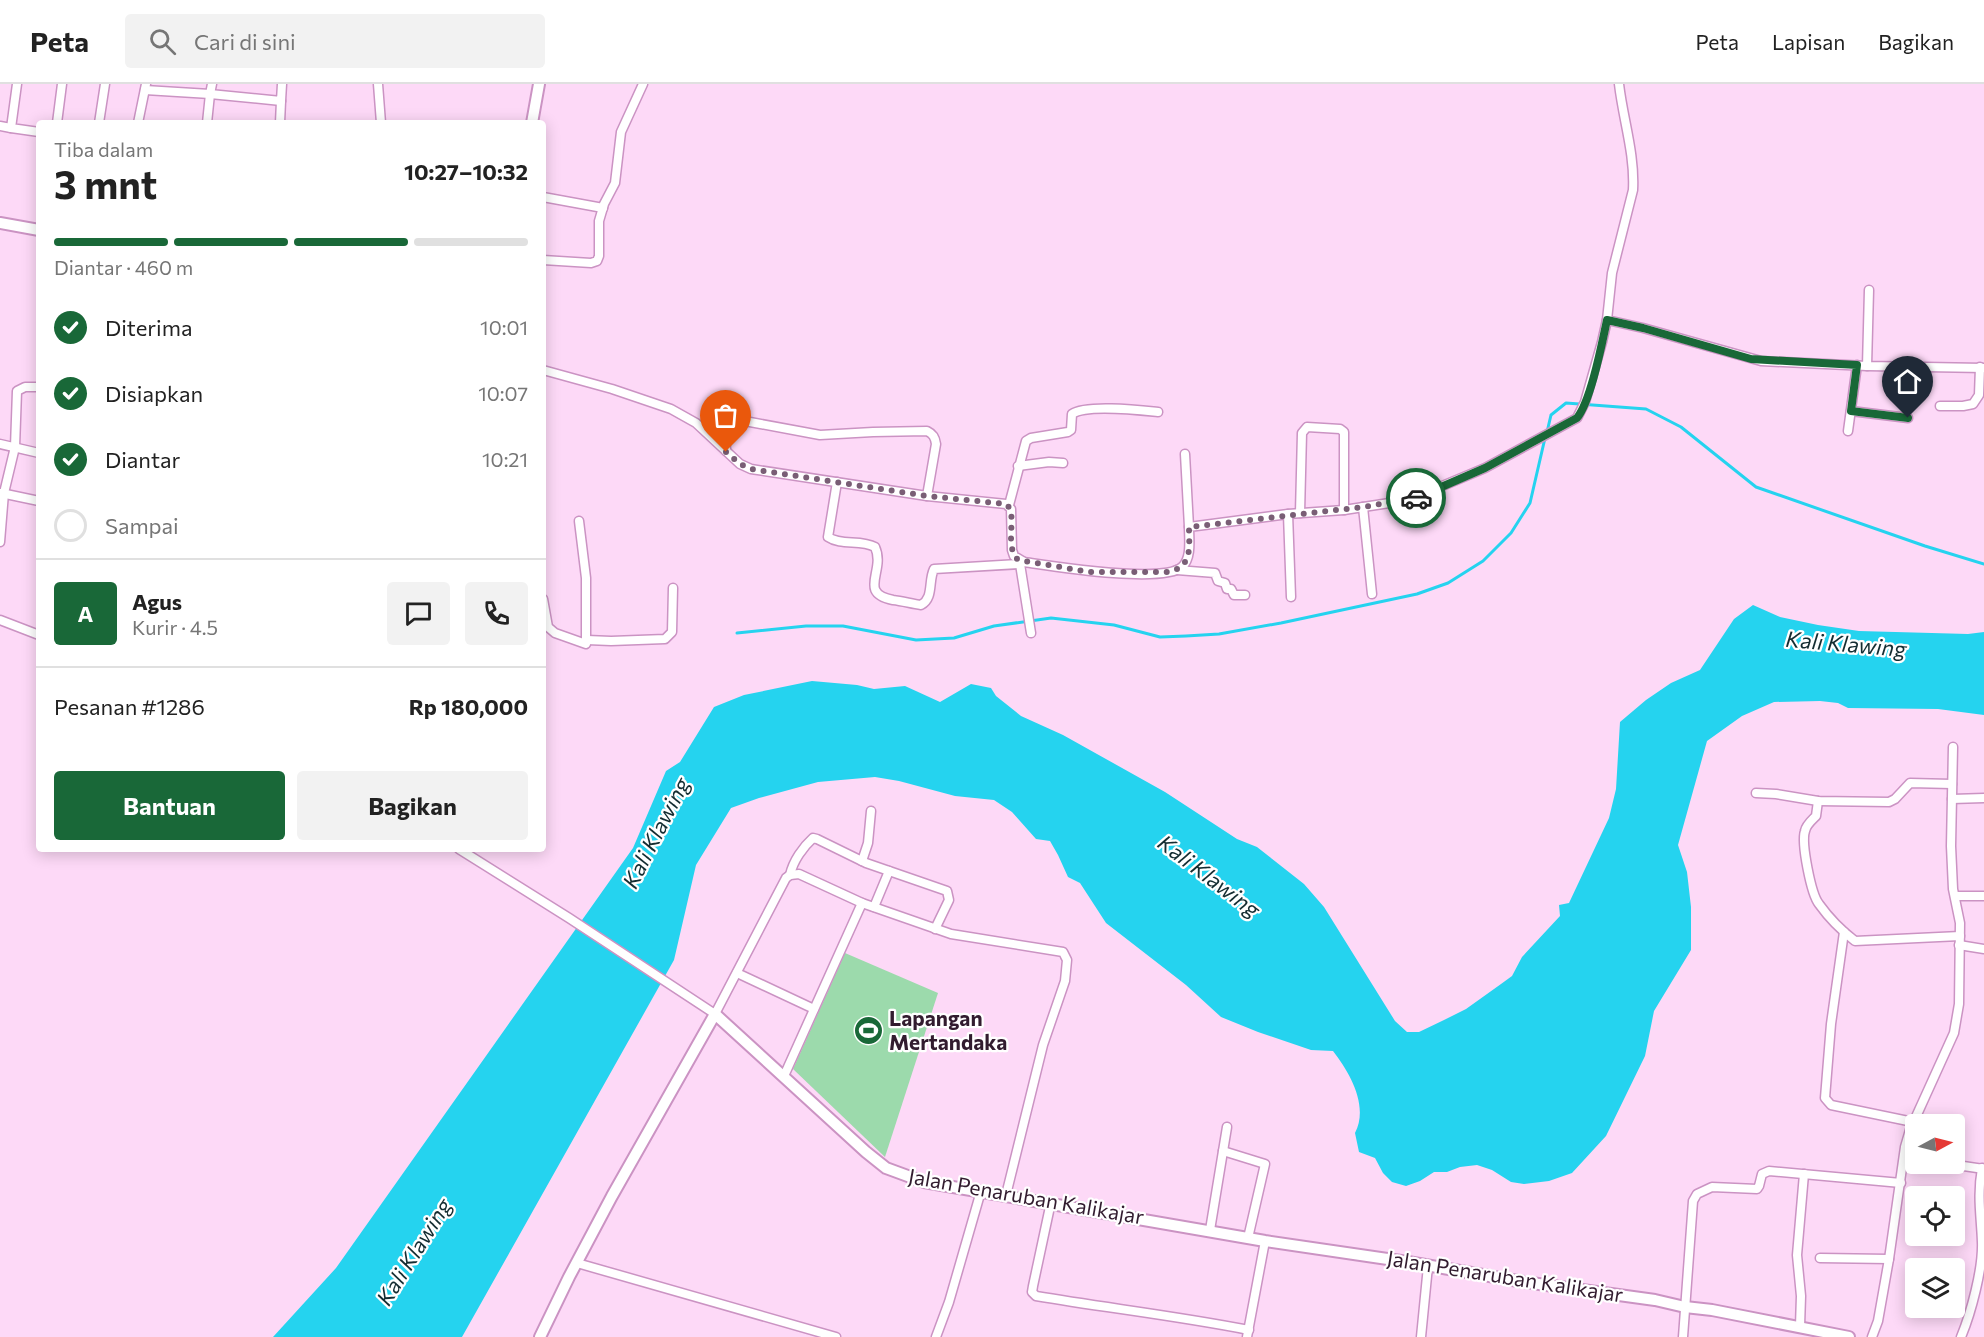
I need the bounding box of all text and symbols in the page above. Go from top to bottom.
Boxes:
search box [125,14,545,68]
text: Peta [30,24,89,58]
icon: search [146,25,179,58]
text: Cari di sini [194,28,296,55]
text: Peta [1696,29,1739,54]
text: Lapisan [1772,29,1845,54]
text: Bagikan [1878,29,1954,54]
text: Tiba dalam [54,137,153,161]
text: 10:27–10:32 [404,158,528,185]
text: 3 mnt [54,159,157,207]
text: Diantar · 460 m [54,255,193,279]
icon: check [54,311,87,344]
text: Diterima [105,314,192,341]
text: 10:01 [480,315,528,339]
pin [1882,356,1933,418]
icon: home [1891,365,1924,398]
icon: check [54,377,87,410]
text: Disiapkan [105,380,203,407]
text: 10:07 [478,381,528,405]
pin [700,390,751,452]
icon: bag [709,399,742,432]
icon: check [54,443,87,476]
text: Diantar [105,446,180,473]
text: 10:21 [482,447,528,471]
courier [1386,468,1446,528]
icon: car [1400,482,1433,515]
text: Sampai [105,512,179,539]
button: chat [387,582,450,645]
button: phone [465,582,528,645]
text: Agus [132,588,182,615]
text: A [78,600,93,627]
text: Kurir · 4.5 [132,615,218,639]
water label: Kali Klawing [1785,625,1909,662]
text: Pesanan #1286 [54,693,205,720]
text: Rp 180,000 [409,693,528,720]
button: Bantuan [54,771,285,840]
button: Bagikan [297,771,528,840]
water label: Kali Klawing [616,772,696,893]
water label: Kali Klawing [1153,828,1267,923]
place label: Lapangan Mertandaka [889,1005,1007,1054]
sports icon: Lapangan Mertandaka [852,1015,884,1047]
north arrow [1905,1114,1965,1174]
map controls [1905,1114,1965,1318]
street label: Jalan Penaruban Kalikajar [906,1162,1146,1229]
button: locate [1905,1186,1965,1246]
water label: Kali Klawing [370,1192,458,1310]
street label: Jalan Penaruban Kalikajar [1385,1244,1625,1307]
button: layers [1905,1258,1965,1318]

